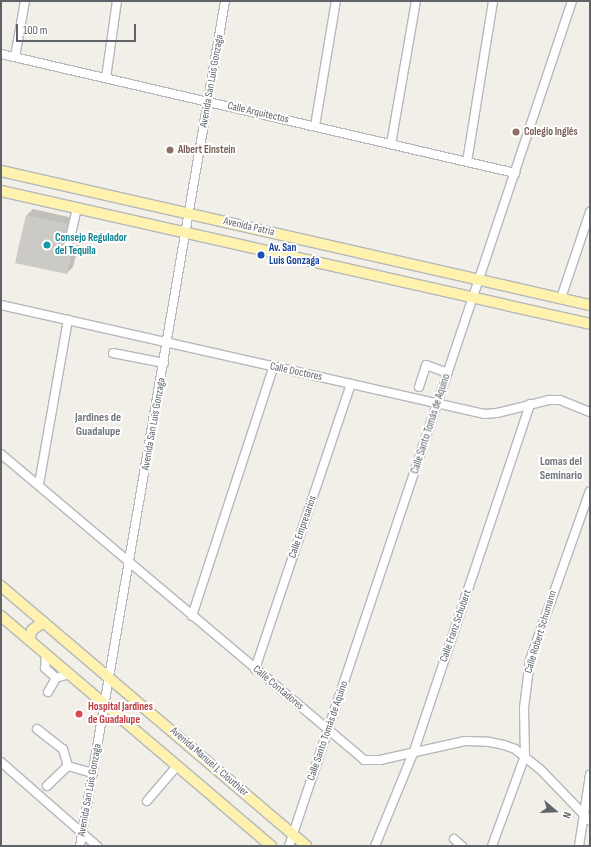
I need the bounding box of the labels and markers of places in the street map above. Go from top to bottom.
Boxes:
place label: Colegio Inglés [524,125,578,139]
marker: Colegio Inglés [511,127,521,137]
place label: Albert Einstein [178,143,235,157]
marker: Albert Einstein [165,145,175,155]
place label: Consejo Regulador del Tequila [55,232,127,258]
marker: Consejo Regulador del Tequila [42,240,52,250]
place label: Av. San Luis Gonzaga [269,242,320,268]
marker: Av. San Luis Gonzaga [256,250,266,260]
place label: Hospital Jardines de Guadalupe [88,701,153,727]
marker: Hospital Jardines de Guadalupe [73,708,85,720]

